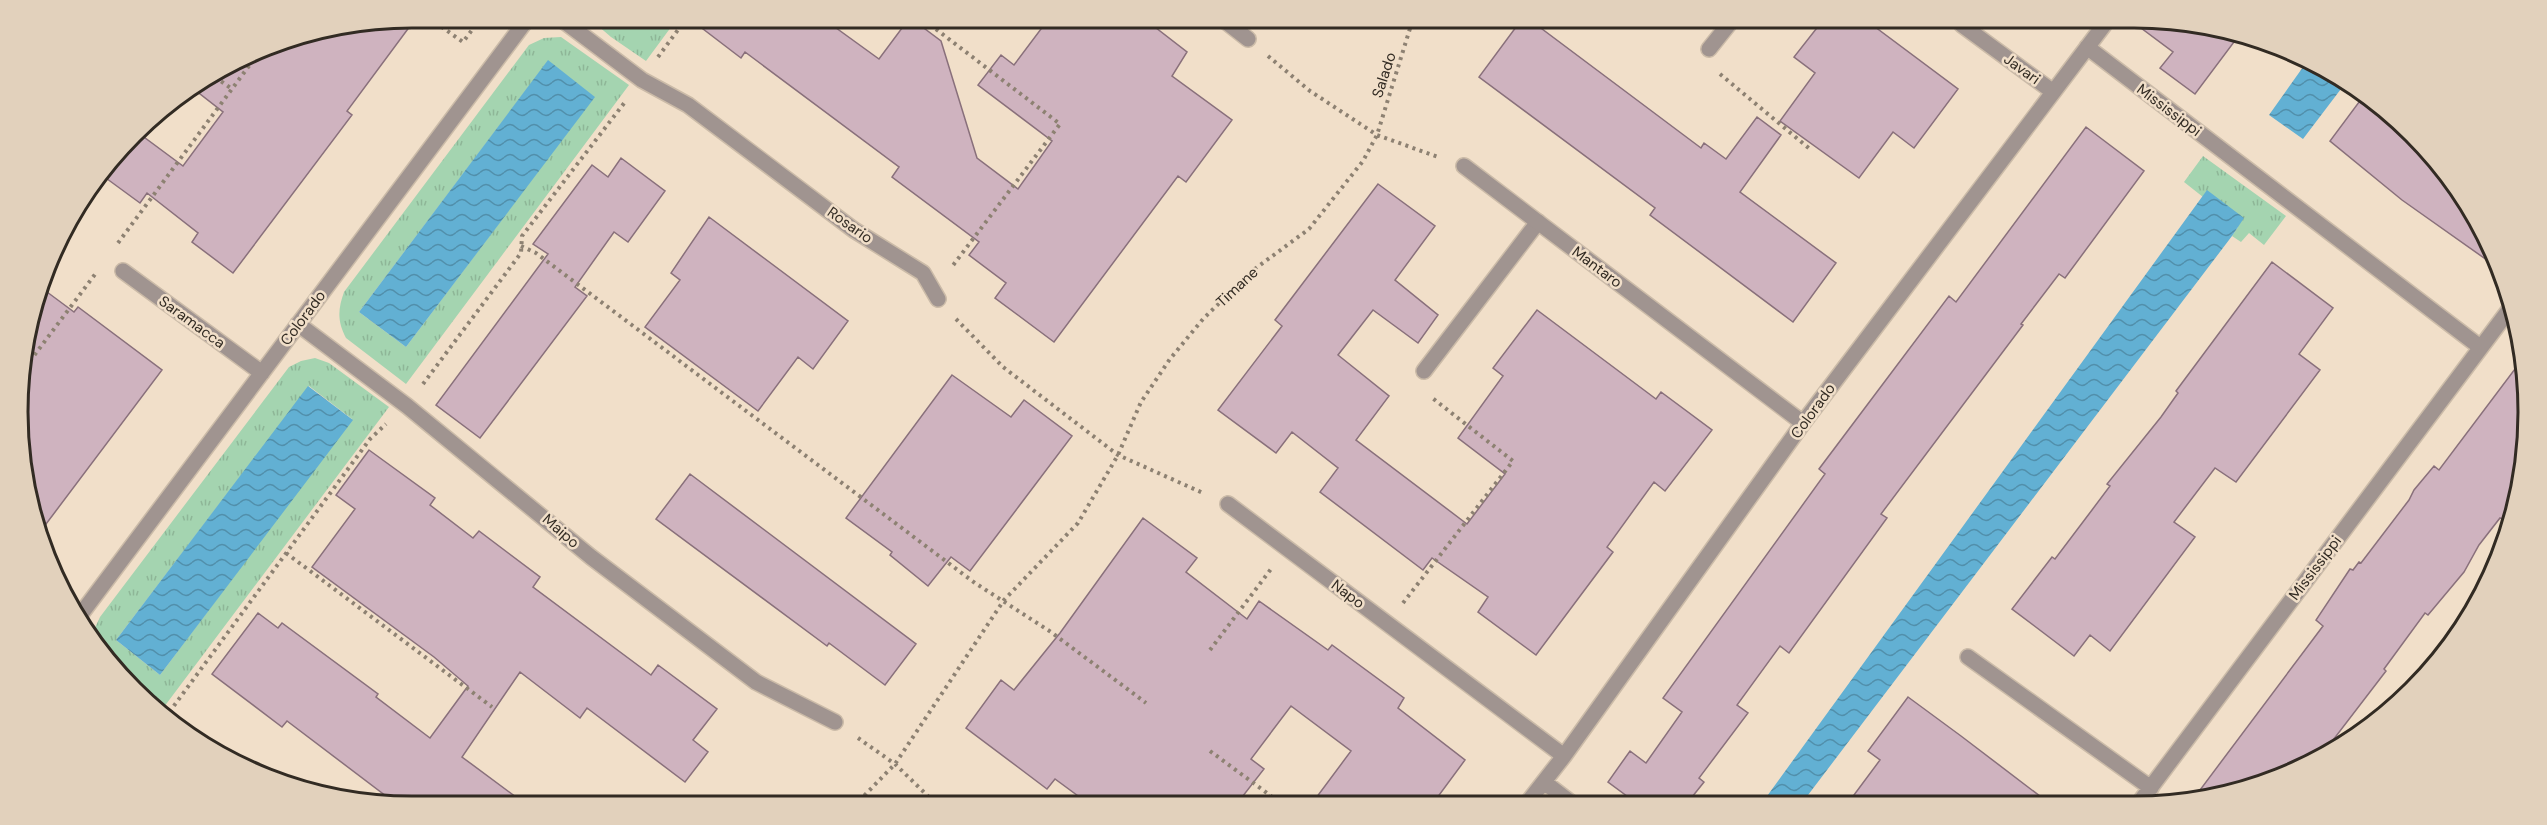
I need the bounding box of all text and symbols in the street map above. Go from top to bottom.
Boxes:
street label: Javari [2000,49,2044,89]
street label: Salado [1367,50,1401,100]
street label: Mississippi [2133,79,2205,141]
street label: Rosario [823,202,877,248]
street label: Mantaro [1568,242,1626,292]
street label: Timane [1212,262,1262,312]
street label: Colorado [276,286,330,350]
street label: Saramacca [155,291,229,353]
street label: Colorado [1786,379,1840,443]
street label: Maipo [538,509,584,553]
street label: Mississippi [2284,532,2346,604]
street label: Napo [1327,575,1369,613]

